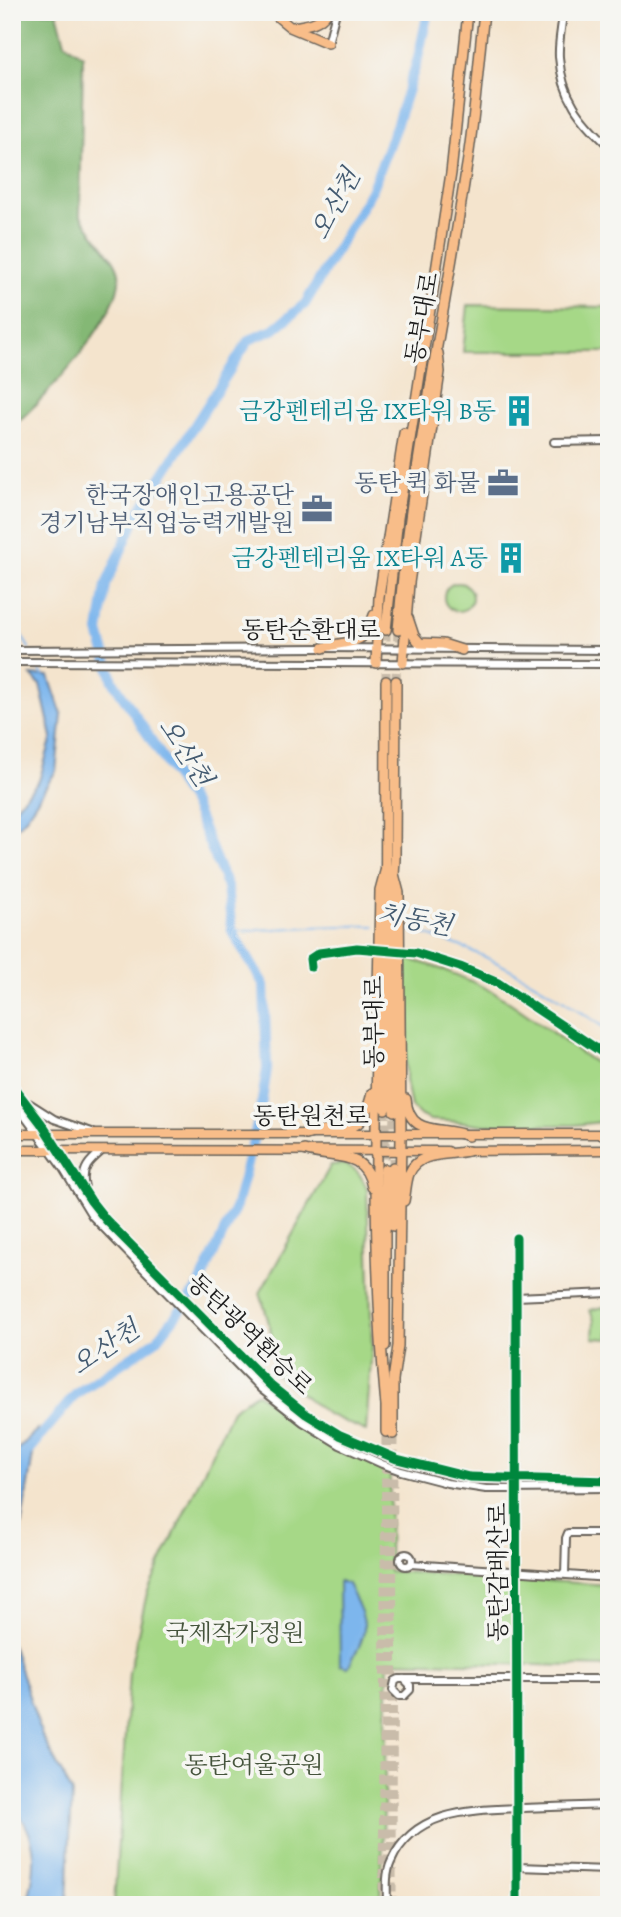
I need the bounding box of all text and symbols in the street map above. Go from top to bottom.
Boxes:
water label: 오산천 [302,161,369,246]
street label: 동부대로 [398,270,446,366]
building icon: 금강펜테리움 IX타워 B동 [502,394,536,428]
place label: 금강펜테리움 IX타워 B동 [239,395,496,427]
office icon: 동탄 퀵 화물 [486,466,520,500]
place label: 동탄 퀵 화물 [355,467,480,499]
place label: 한국장애인고용공단 경기남부직업능력개발원 [39,479,295,539]
office icon: 한국장애인고용공단 경기남부직업능력개발원 [300,492,334,526]
building icon: 금강펜테리움 IX타워 A동 [494,541,528,575]
place label: 금강펜테리움 IX타워 A동 [231,542,488,574]
street label: 동탄순환대로 [241,614,381,646]
water label: 오산천 [150,711,222,795]
water label: 치동천 [375,895,457,944]
street label: 동부대로 [358,976,390,1068]
street label: 동탄원천로 [253,1100,369,1132]
street label: 동탄광역환승로 [181,1266,319,1402]
water label: 오산천 [64,1311,148,1383]
street label: 동탄감배산로 [482,1502,514,1642]
park label: 국제작가정원 [165,1617,305,1649]
park label: 동탄여울공원 [184,1749,324,1781]

